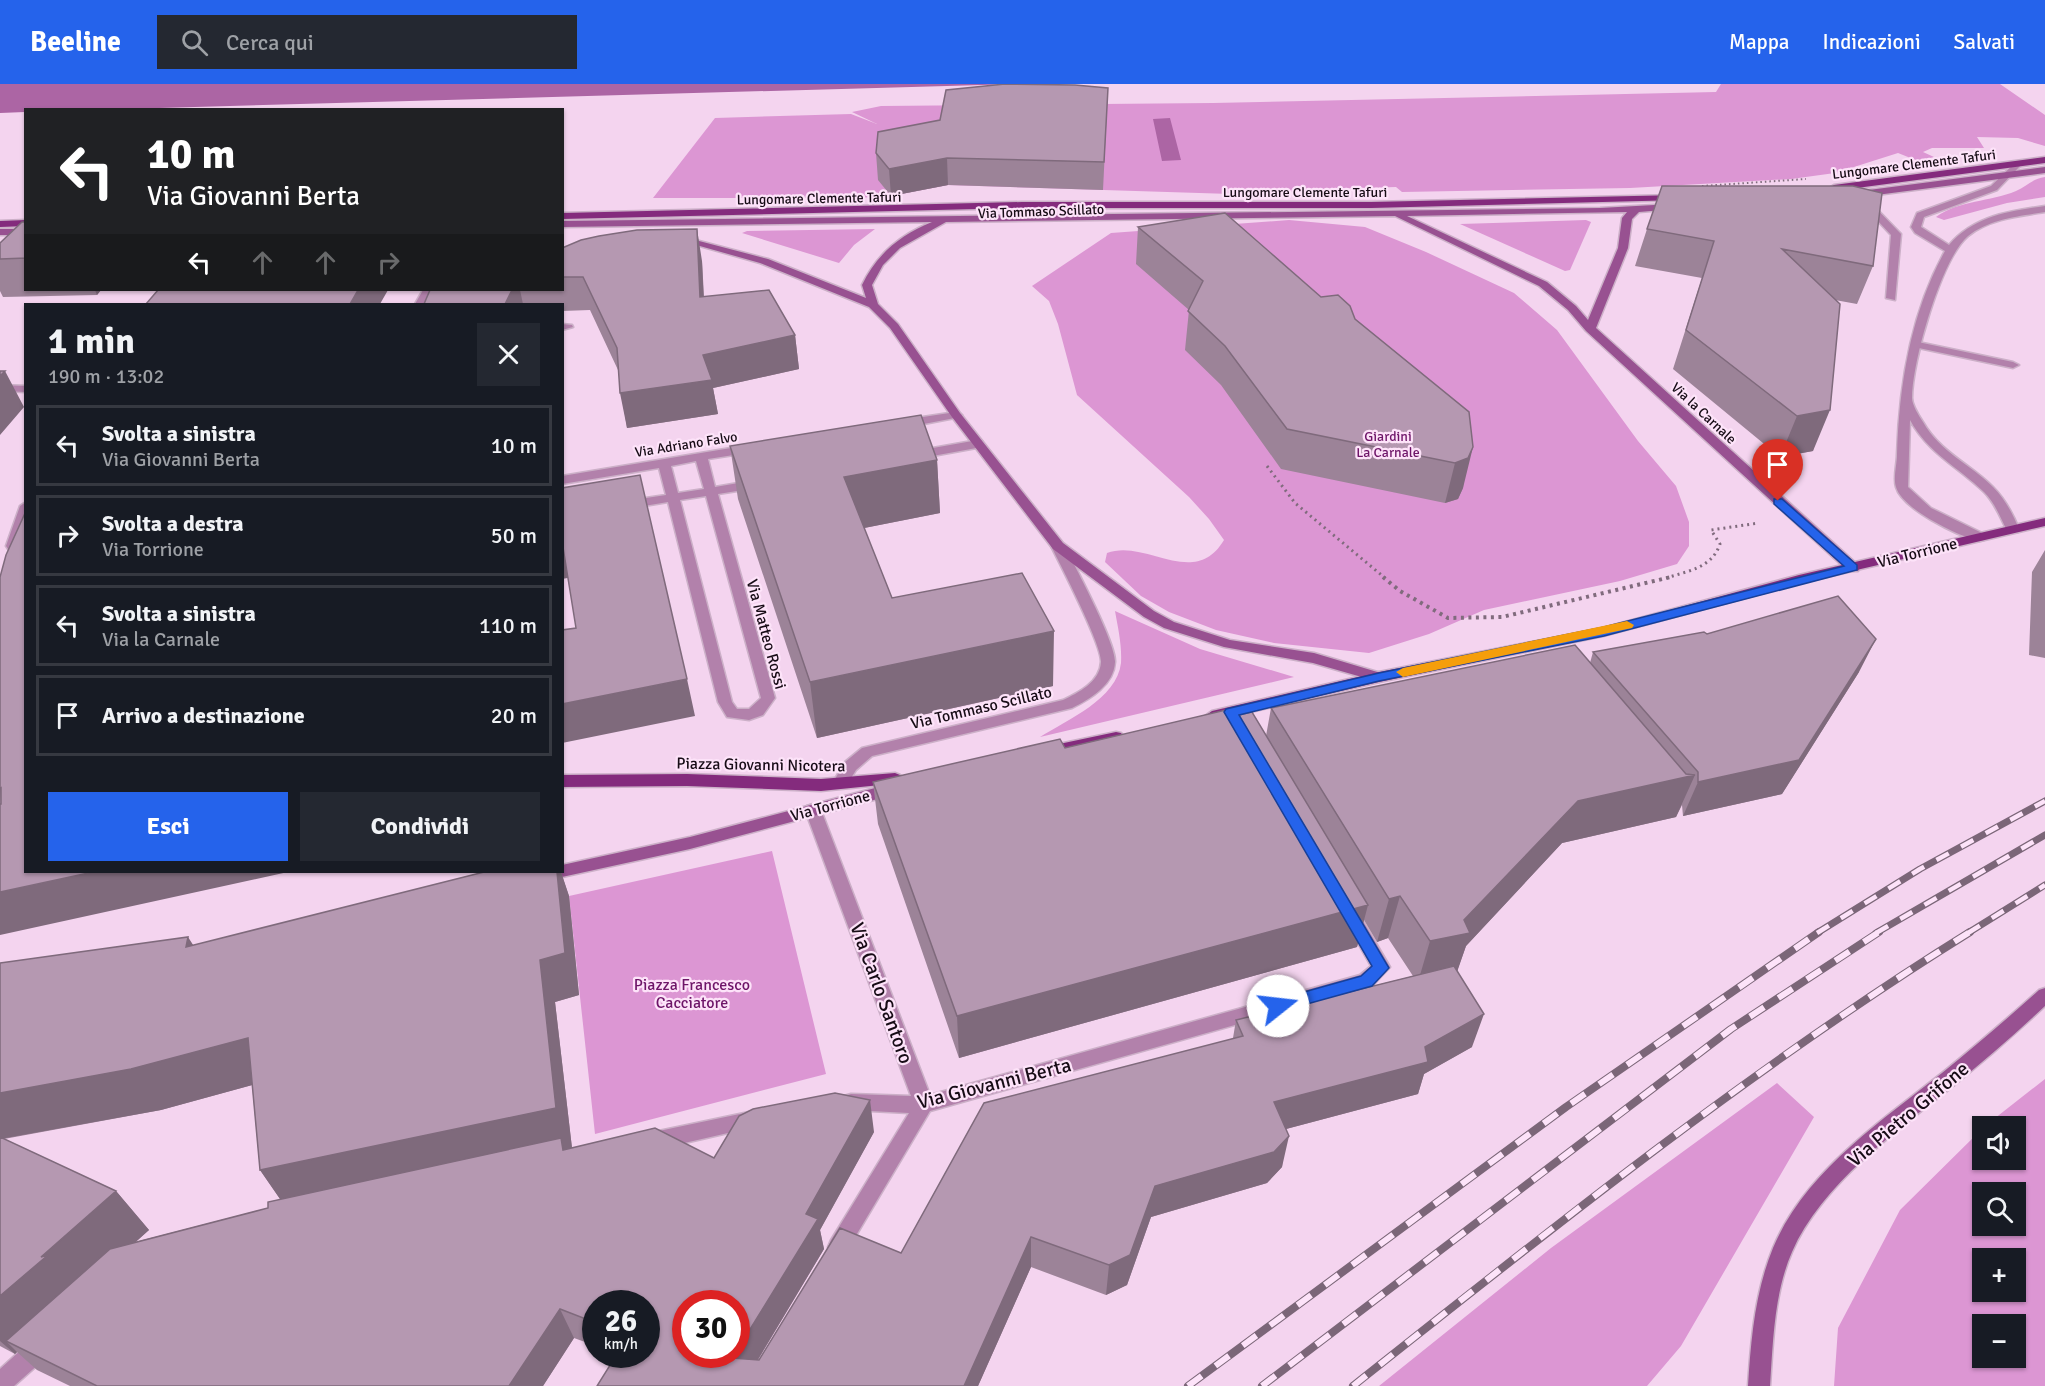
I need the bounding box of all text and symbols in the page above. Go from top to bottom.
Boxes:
search box [157,15,577,69]
text: Beeline [30,25,121,59]
icon: search [178,26,211,59]
text: Cerca qui [226,29,314,56]
text: Mappa [1729,29,1790,55]
text: Indicazioni [1823,29,1921,55]
text: Salvati [1954,29,2015,55]
text: 10 m [147,129,236,180]
icon: left [48,132,126,210]
street label: Lungomare Clemente Tafuri [1831,146,1997,183]
text: Via Giovanni Berta [147,180,360,213]
street label: Lungomare Clemente Tafuri [1223,184,1387,201]
street label: Lungomare Clemente Tafuri [736,189,902,208]
street label: Via Tommaso Scillato [978,201,1104,222]
icon: left [183,246,216,279]
icon: ahead [246,246,279,279]
icon: ahead [309,246,342,279]
icon: right [372,246,405,279]
text: 1 min [48,319,135,364]
button: close [477,323,540,386]
text: 190 m · 13:02 [48,364,164,389]
street label: Via la Carnale [1668,379,1740,448]
text: Svolta a sinistra [102,420,256,447]
street label: Via Adriano Falvo [634,428,739,461]
park label: Giardini La Carnale [1356,428,1420,461]
icon: left [51,429,84,462]
text: 10 m [491,432,537,459]
pin [1752,439,1803,501]
text: Via Giovanni Berta [102,447,260,472]
icon: arrive [1761,448,1794,481]
text: Svolta a destra [102,510,243,537]
icon: right [51,519,84,552]
text: 50 m [491,522,537,549]
street label: Via Torrione [1875,533,1959,573]
text: Via Torrione [102,537,204,562]
street label: Via Matteo Rossi [742,577,790,691]
text: Svolta a sinistra [102,600,256,627]
icon: left [51,609,84,642]
text: 110 m [479,612,537,639]
text: Via la Carnale [102,627,220,652]
street label: Via Tommaso Scillato [909,682,1054,734]
icon: arrive [51,699,84,732]
text: Arrivo a destinazione [102,702,305,729]
text: 20 m [491,702,537,729]
street label: Piazza Giovanni Nicotera [676,754,846,776]
street label: Via Torrione [788,786,872,826]
button: Esci [48,792,288,861]
button: Condividi [300,792,540,861]
street label: Via Carlo Santoro [844,919,919,1067]
position arrow [1246,974,1310,1038]
park label: Piazza Francesco Cacciatore [634,975,750,1013]
street label: Via Giovanni Berta [915,1052,1074,1115]
street label: Via Pietro Grifone [1843,1056,1974,1172]
map controls [1972,1116,2026,1368]
button: sound [1972,1116,2026,1170]
button: search [1972,1182,2026,1236]
button: + [1972,1248,2026,1302]
speed limit sign: 30 [672,1290,750,1368]
text: 26 [605,1303,637,1340]
button: − [1972,1314,2026,1368]
text: km/h [604,1335,638,1353]

